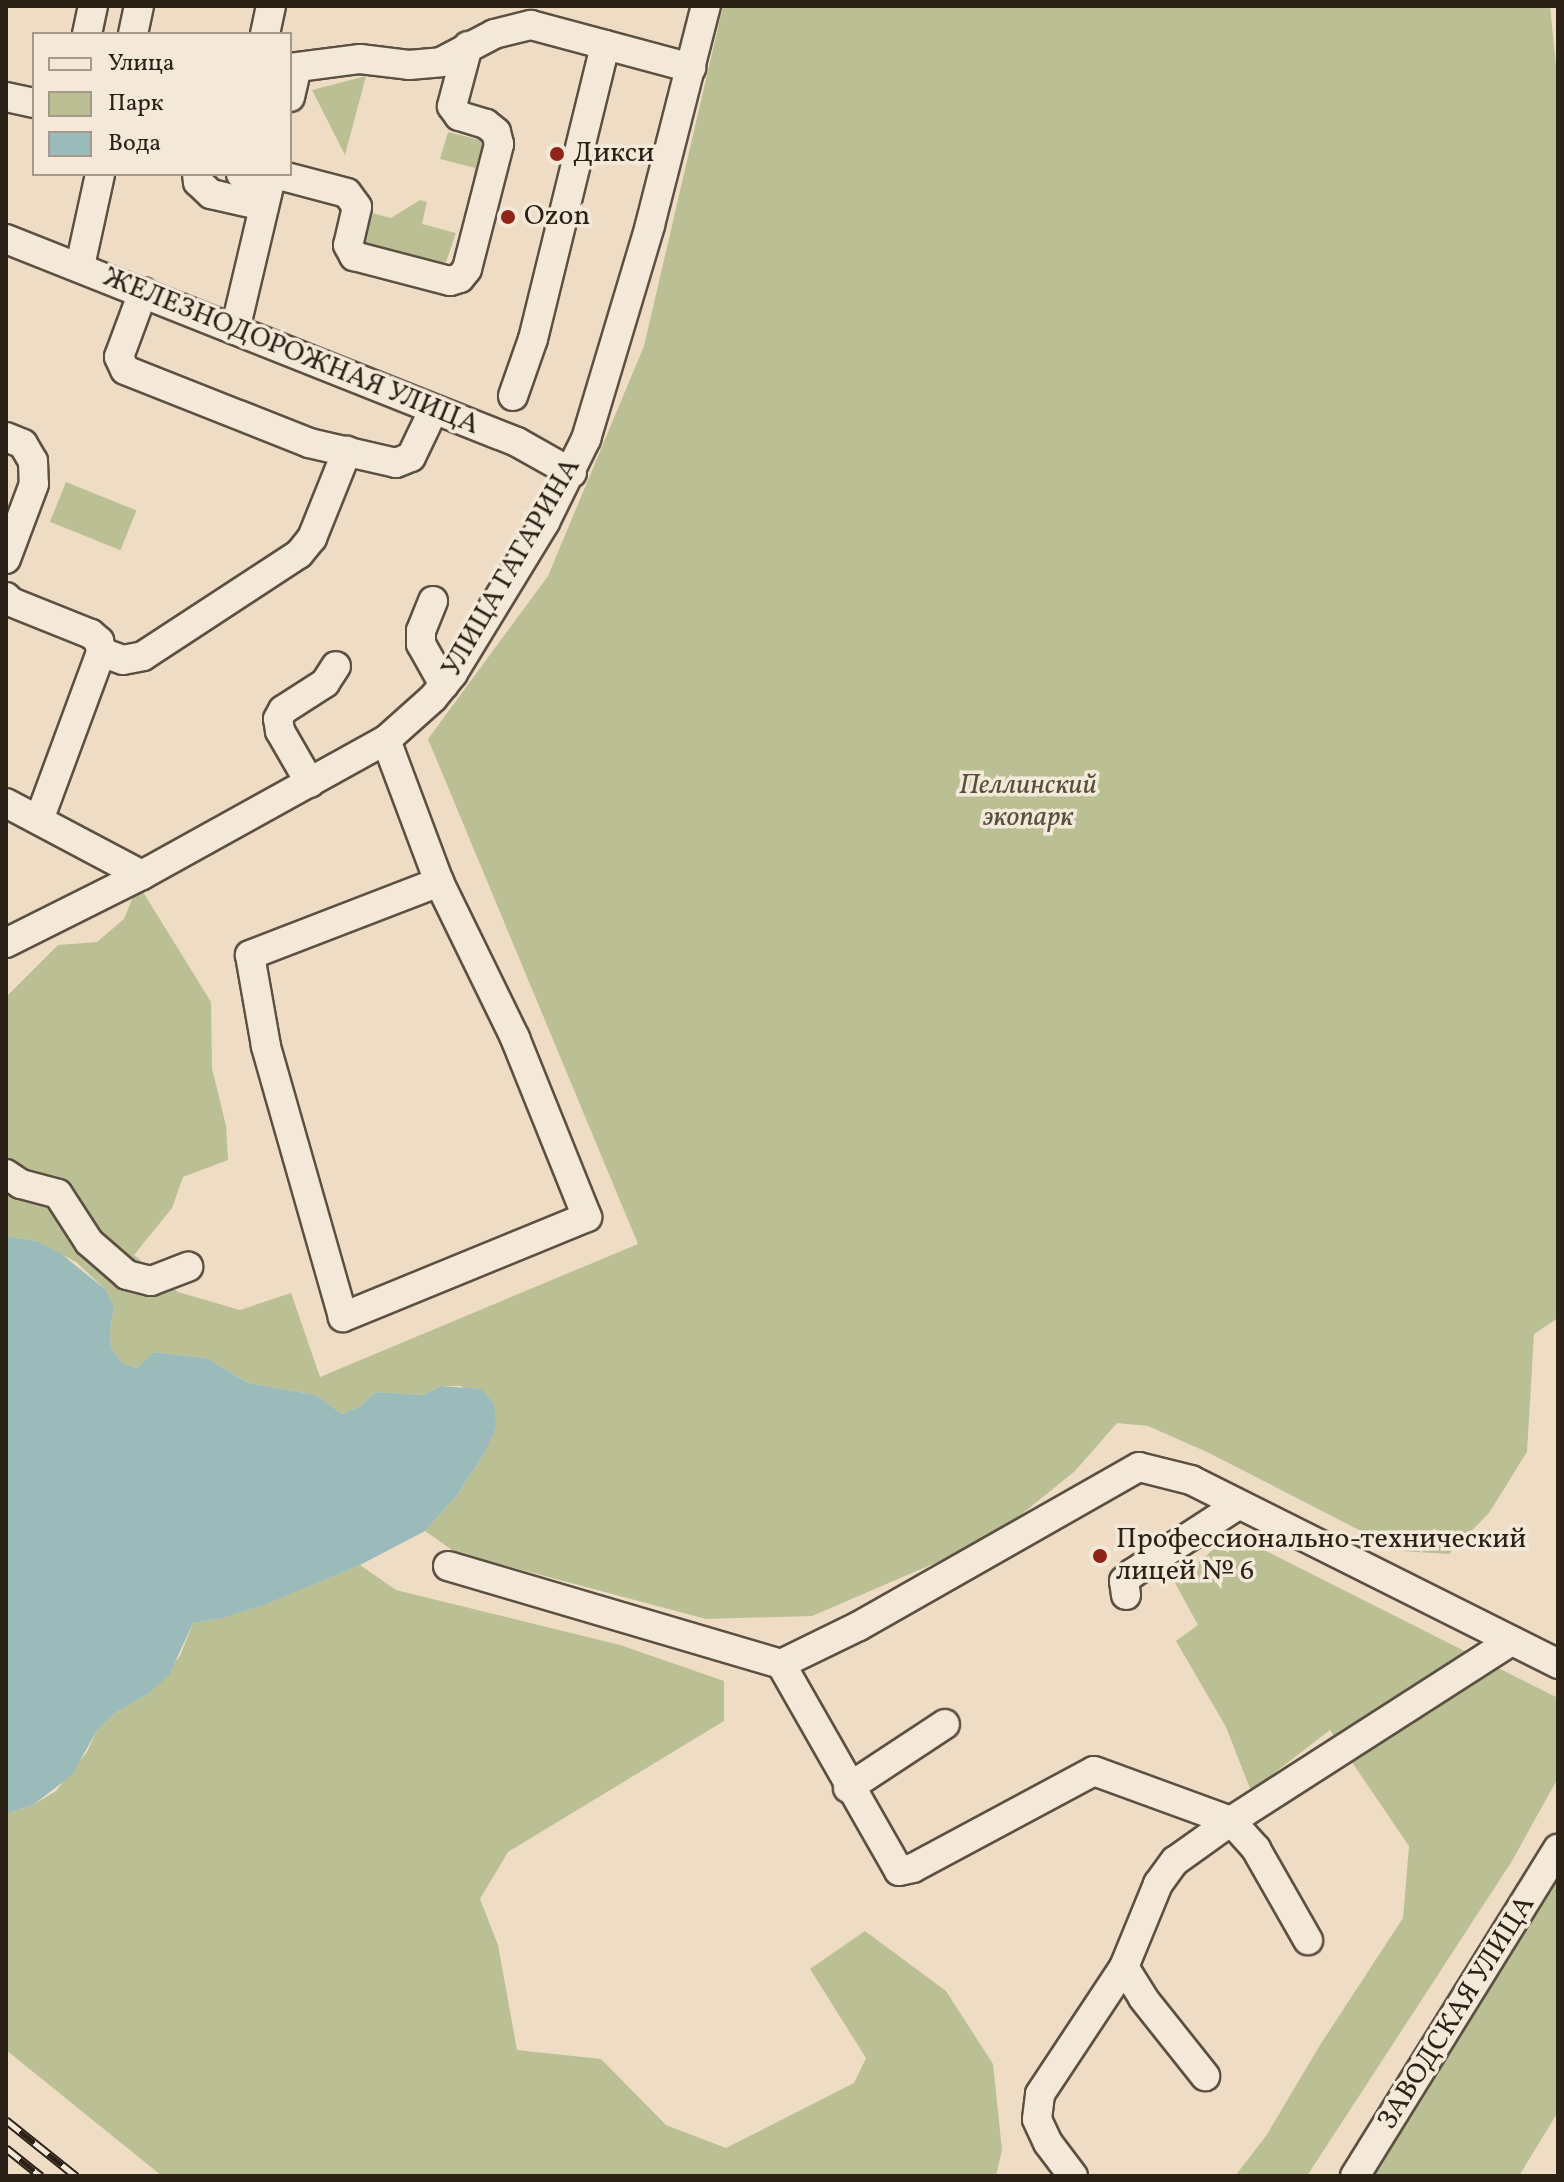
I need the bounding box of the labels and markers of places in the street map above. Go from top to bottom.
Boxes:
place label: Дикси [573,137,654,171]
marker: Дикси [548,145,566,163]
place label: Ozon [524,200,590,234]
marker: Ozon [499,208,517,226]
place label: Профессионально-технический лицей № 6 [1116,1523,1526,1589]
marker: Профессионально-технический лицей № 6 [1091,1547,1109,1565]

